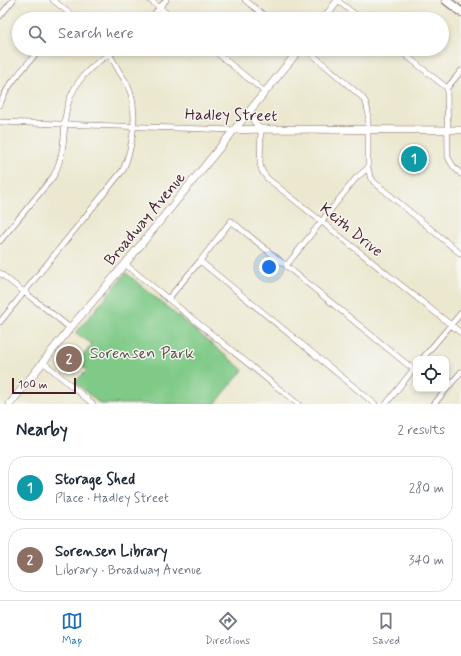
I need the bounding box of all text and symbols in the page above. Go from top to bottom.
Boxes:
search box [12,12,449,56]
icon: search [26,23,48,45]
text: Search here [58,24,134,44]
street label: Hadley Street [185,104,277,127]
pin: 1 [401,144,427,174]
street label: Broadway Avenue [100,167,191,270]
street label: Keith Drive [315,198,387,262]
your location [259,257,279,277]
park label: Sorensen Park [90,343,194,364]
pin: 2 [56,344,82,374]
map controls [413,356,449,392]
button: locate [413,356,449,392]
scale bar [12,376,76,395]
text: 100 m [18,378,48,392]
text: Nearby [16,419,68,441]
text: 2 results [398,422,445,439]
text: Storage Shed [55,470,135,490]
text: 1 [27,480,33,497]
text: 280 m [409,480,444,497]
text: Place · Hadley Street [55,490,169,507]
text: Sorensen Library [55,542,168,562]
text: 2 [27,552,33,569]
text: 340 m [409,552,444,569]
text: Library · Broadway Avenue [55,562,202,579]
tab: Map [61,610,83,648]
tab: Directions [205,610,250,648]
tab: Saved [372,610,400,648]

